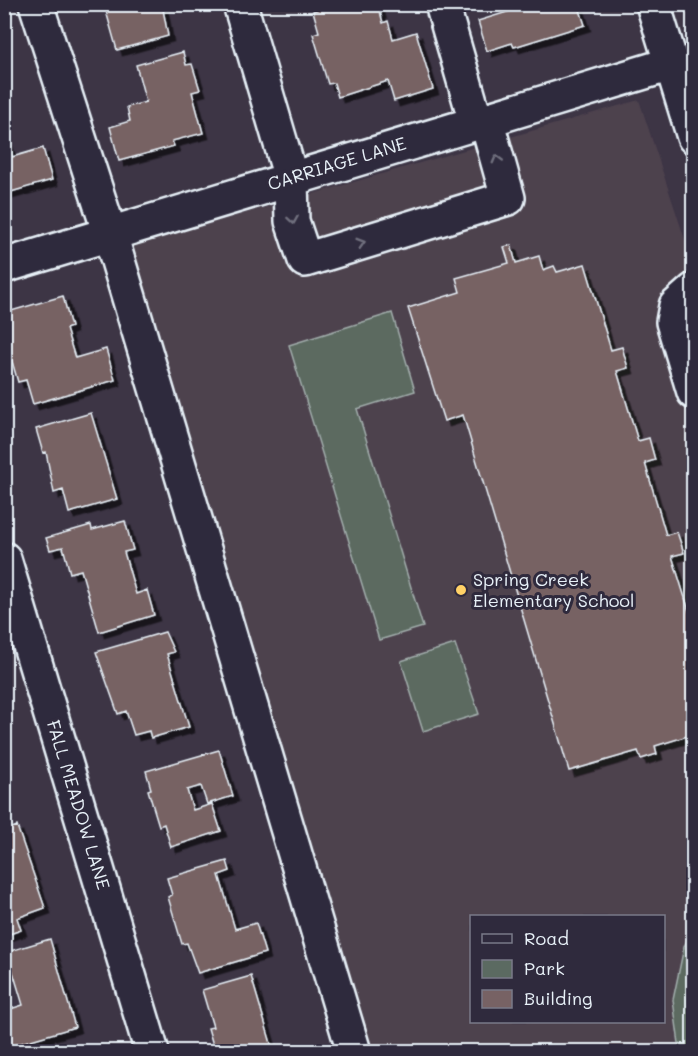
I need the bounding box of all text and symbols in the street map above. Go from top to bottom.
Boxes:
street label: CARRIAGE LANE [265,131,409,196]
one-way arrow [492,154,504,164]
one-way arrow [287,215,299,224]
one-way arrow [355,238,366,250]
place label: Spring Creek Elementary School [473,567,635,612]
marker: Spring Creek Elementary School [454,583,468,597]
street label: FALL MEADOW LANE [42,717,116,892]
legend [470,915,665,1023]
text: Road [524,926,569,950]
text: Park [524,956,565,980]
text: Building [524,986,592,1010]

